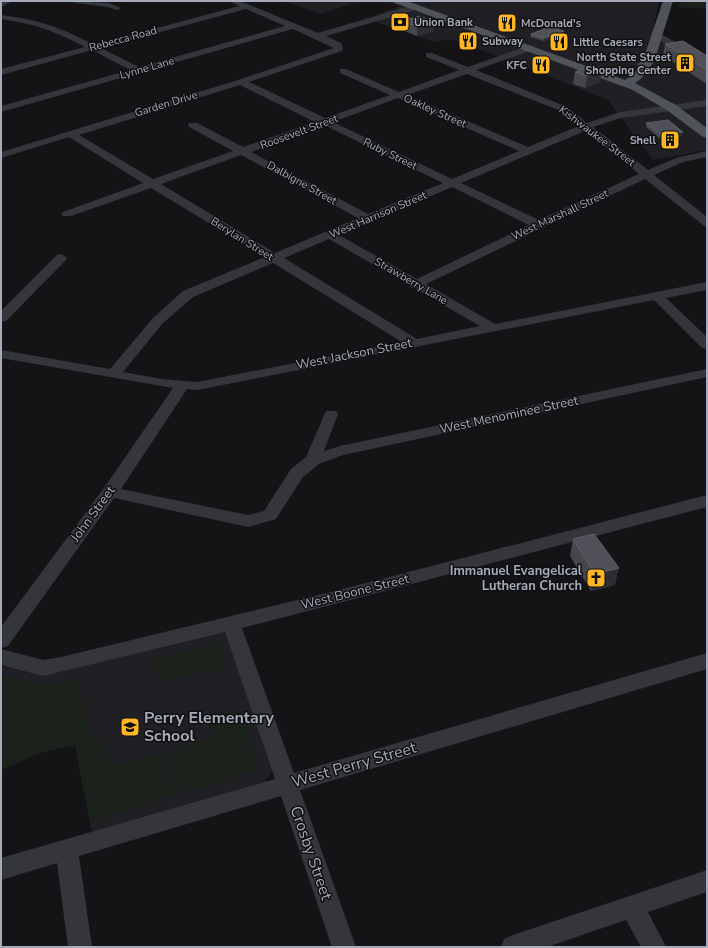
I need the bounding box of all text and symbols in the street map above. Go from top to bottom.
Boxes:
bank icon: Union Bank [389,11,411,33]
restaurant icon: McDonald's [496,12,518,34]
place label: Union Bank [414,15,474,30]
place label: McDonald's [521,16,581,31]
street label: Rebecca Road [87,23,159,55]
restaurant icon: Subway [457,30,479,52]
restaurant icon: Little Caesars [548,31,570,53]
place label: Subway [482,34,523,49]
place label: Little Caesars [573,35,643,50]
place label: North State Street Shopping Center [576,50,672,78]
building icon: North State Street Shopping Center [674,52,696,74]
street label: Lynne Lane [118,53,176,83]
restaurant icon: KFC [530,54,552,76]
place label: KFC [506,58,528,73]
street label: Garden Drive [133,87,199,121]
street label: Oakley Street [401,90,469,132]
street label: Kishwaukee Street [556,102,638,170]
street label: Roosevelt Street [258,111,340,153]
building icon: Shell [659,129,681,151]
place label: Shell [630,133,656,148]
street label: Ruby Street [360,134,420,174]
street label: Dalbigne Street [264,158,340,208]
street label: West Marshall Street [509,186,611,244]
street label: West Harrison Street [327,188,429,242]
street label: Berylan Street [208,214,276,264]
street label: Strawberry Lane [372,254,451,308]
street label: West Jackson Street [294,334,414,374]
street label: West Menominee Street [438,391,580,438]
street label: John Street [66,482,120,546]
place label: Immanuel Evangelical Lutheran Church [450,562,583,595]
church icon: Immanuel Evangelical Lutheran Church [585,567,607,589]
street label: West Boone Street [299,570,411,614]
place label: Perry Elementary School [144,707,274,747]
school or university icon: Perry Elementary School [119,716,141,738]
street label: West Perry Street [289,737,419,793]
street label: Crosby Street [285,803,338,903]

